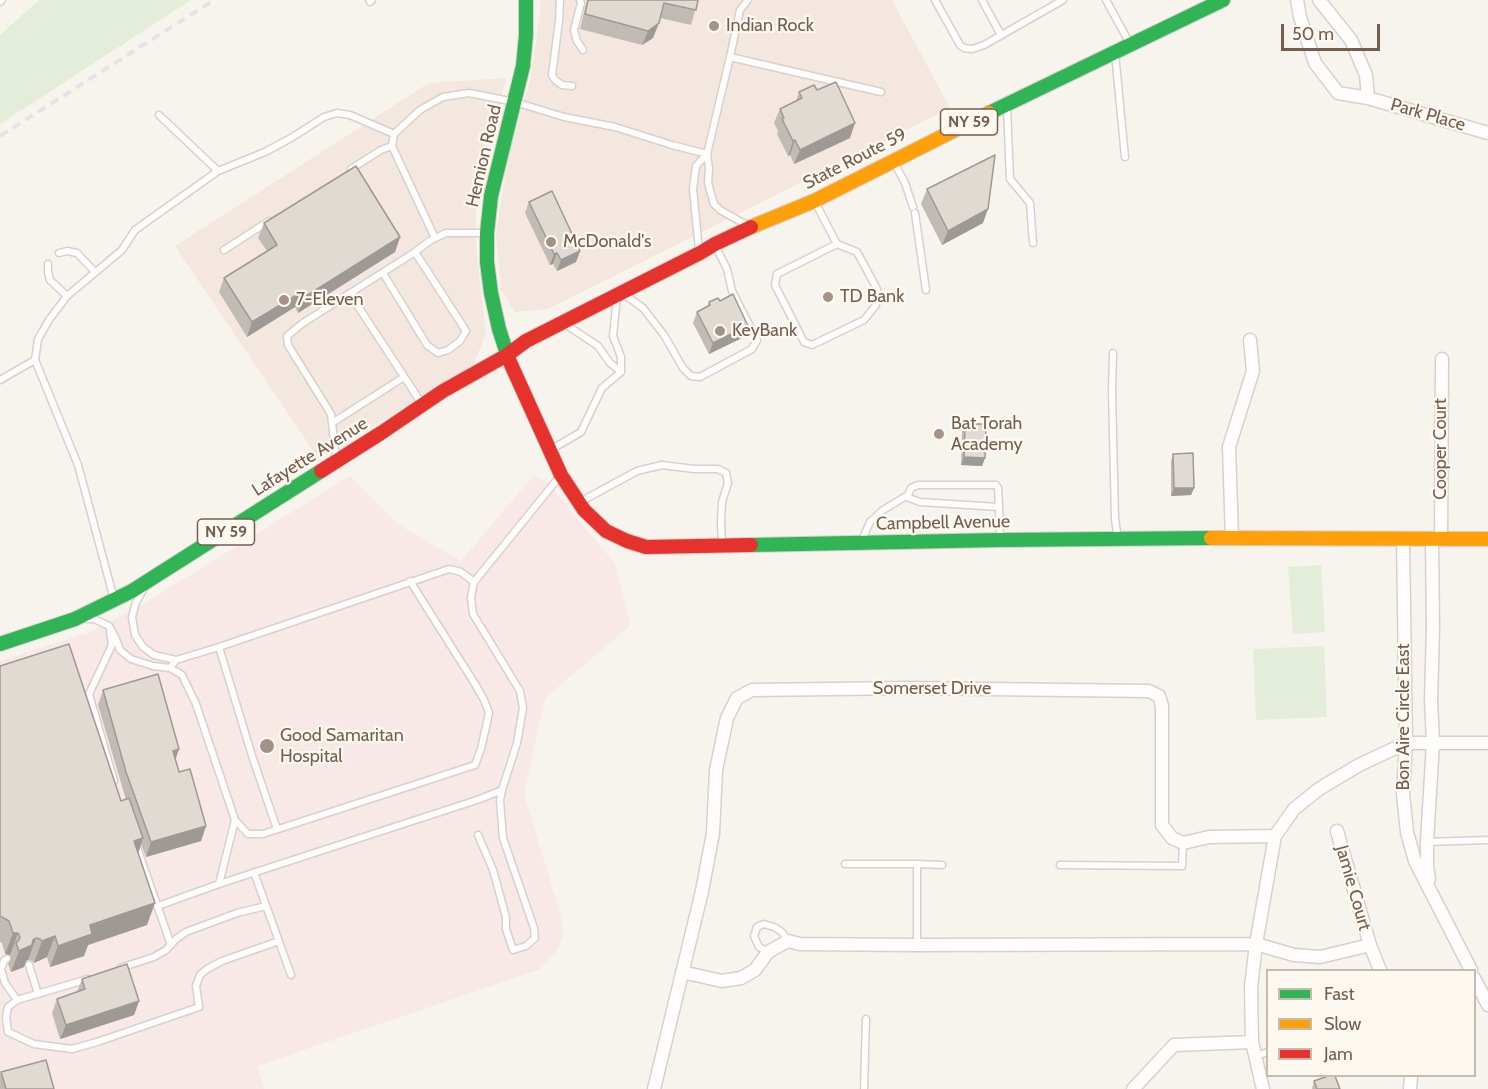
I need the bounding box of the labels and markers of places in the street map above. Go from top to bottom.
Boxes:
place label: Indian Rock [726,15,814,37]
marker: Indian Rock [707,19,721,33]
place label: McDonald's [563,231,651,253]
marker: McDonald's [544,235,558,249]
place label: TD Bank [840,286,904,308]
place label: 7-Eleven [296,289,364,311]
marker: TD Bank [821,290,835,304]
marker: 7-Eleven [277,293,291,307]
place label: KeyBank [732,320,797,342]
marker: KeyBank [713,324,727,338]
place label: Bat Torah Academy [951,413,1023,456]
marker: Bat Torah Academy [932,427,946,441]
place label: Good Samaritan Hospital [280,725,404,768]
marker: Good Samaritan Hospital [258,737,276,755]

